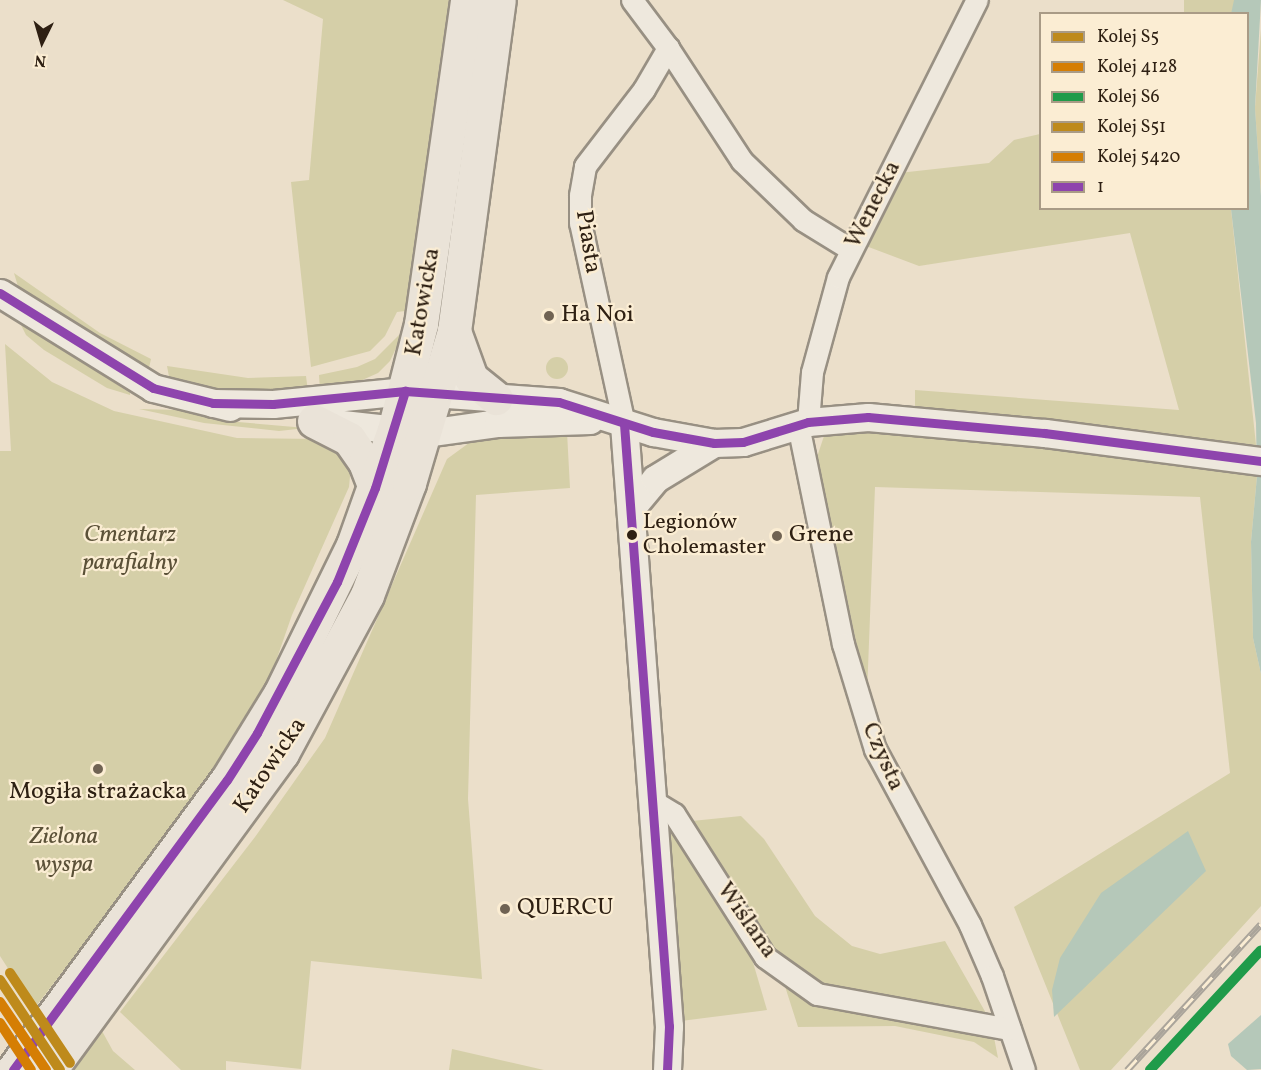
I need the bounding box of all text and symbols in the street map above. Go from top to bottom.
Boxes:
north arrow [12,12,72,72]
legend [1039,12,1249,210]
text: Kolej S5 [1097,25,1159,50]
text: N [34,48,47,71]
text: Kolej 4128 [1097,55,1177,80]
text: Kolej S6 [1097,85,1160,110]
text: Kolej S51 [1097,115,1166,140]
text: Kolej 5420 [1097,145,1180,170]
street label: Wenecka [840,156,908,254]
text: 1 [1097,175,1104,200]
street label: Piasta [568,208,606,276]
street label: Katowicka [400,246,448,358]
place label: Ha Noi [561,302,634,330]
marker: Ha Noi [542,309,556,323]
place label: Legionów Cholemaster [643,509,766,560]
park label: Cmentarz parafialny [82,522,178,578]
place label: Grene [789,522,854,550]
marker: Legionów Cholemaster [626,529,638,541]
marker: Grene [770,529,784,543]
street label: Katowicka [228,713,314,819]
street label: Czysta [854,719,910,795]
marker: Mogiła strażacka [91,762,105,776]
place label: Mogiła strażacka [9,779,187,807]
park label: Zielona wyspa [30,824,98,880]
street label: Wiślana [709,877,783,965]
place label: QUERCU [517,895,613,923]
marker: QUERCU [498,902,512,916]

